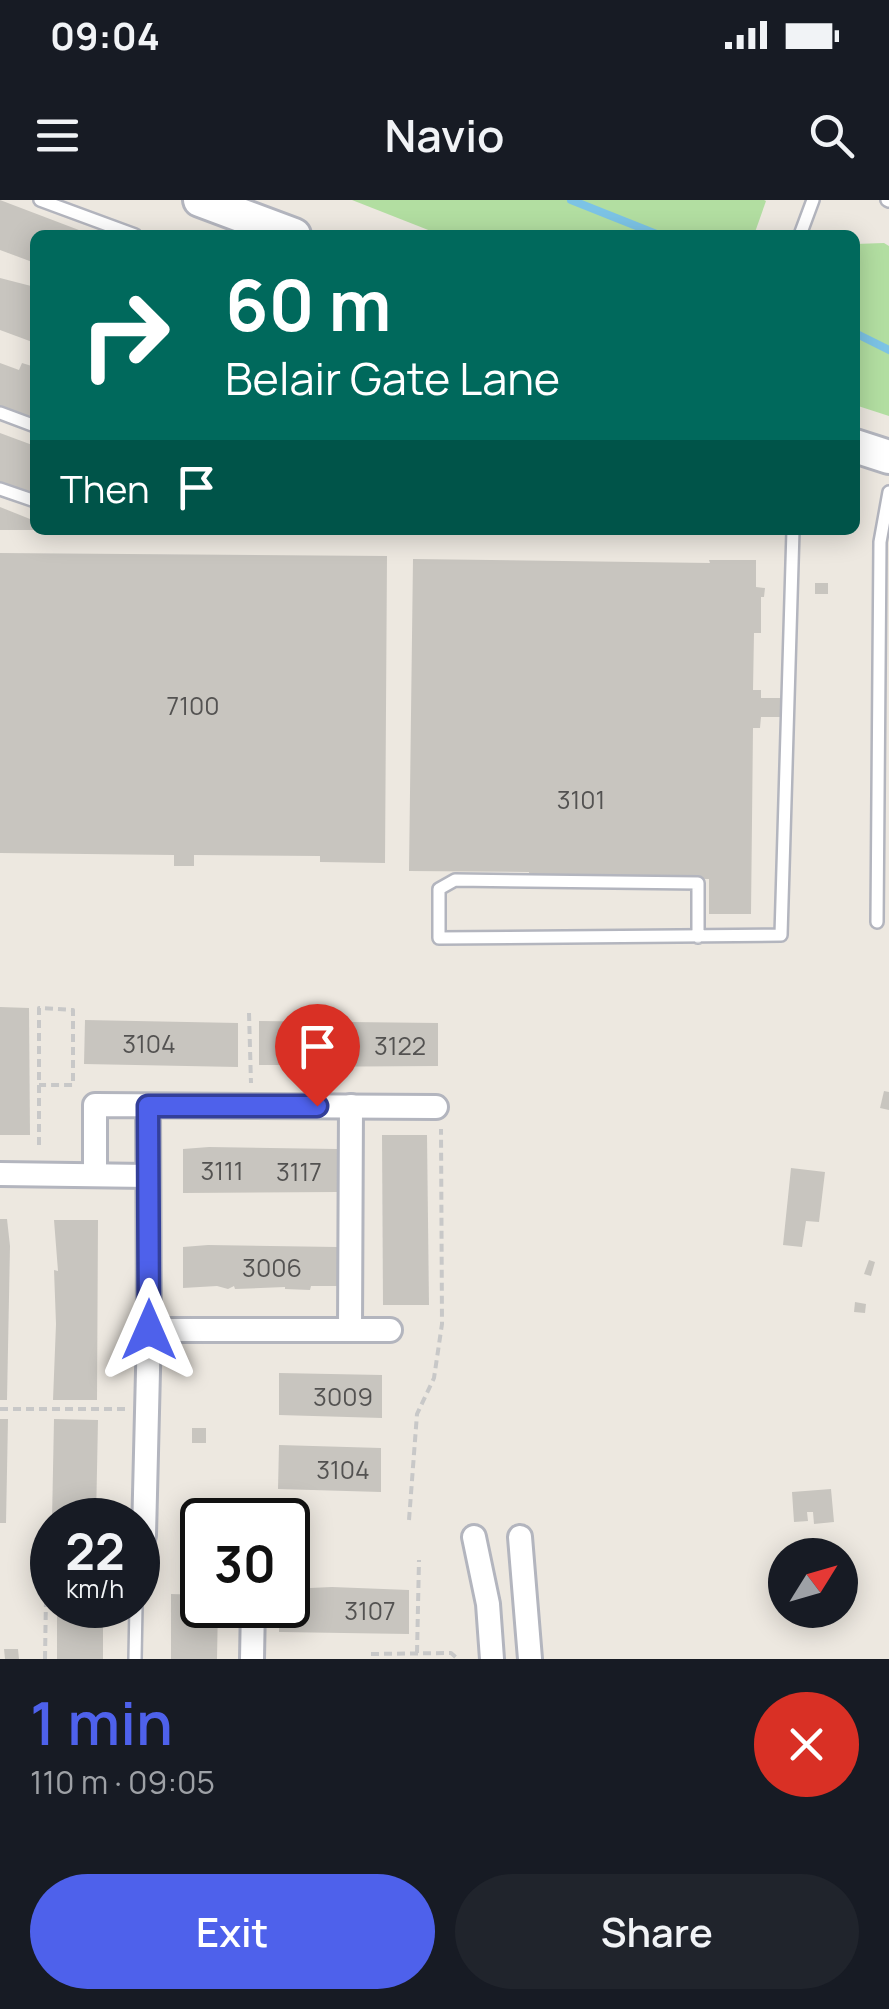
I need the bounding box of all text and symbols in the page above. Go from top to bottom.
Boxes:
text: 09:04 [50,9,160,61]
text: Navio [384,104,505,166]
icon: menu [30,108,85,163]
icon: search [804,108,859,163]
text: 60 m [225,256,392,352]
icon: right [60,270,190,400]
text: Belair Gate Lane [225,347,560,409]
icon: arrive [169,460,224,515]
text: Then [60,462,149,514]
house number: 7100 [167,688,219,723]
house number: 3101 [557,782,605,817]
pin [275,1004,360,1107]
icon: arrive [290,1019,345,1074]
house number: 3104 [122,1026,176,1061]
house number: 3122 [374,1028,426,1063]
house number: 3111 [200,1153,244,1188]
house number: 3117 [276,1154,322,1189]
house number: 3006 [242,1250,302,1285]
position arrow [97,1278,201,1382]
house number: 3009 [313,1379,373,1414]
house number: 3104 [316,1452,370,1487]
speed limit sign: 30 [180,1498,310,1628]
text: 22 [65,1517,125,1585]
north arrow [768,1538,858,1628]
map controls [768,1538,858,1628]
text: km/h [66,1571,124,1606]
house number: 3107 [344,1593,396,1628]
text: 1 min [30,1681,173,1763]
button: close [754,1692,859,1797]
text: 110 m · 09:05 [30,1760,215,1804]
button: Exit [30,1874,435,1989]
button: Share [455,1874,859,1989]

